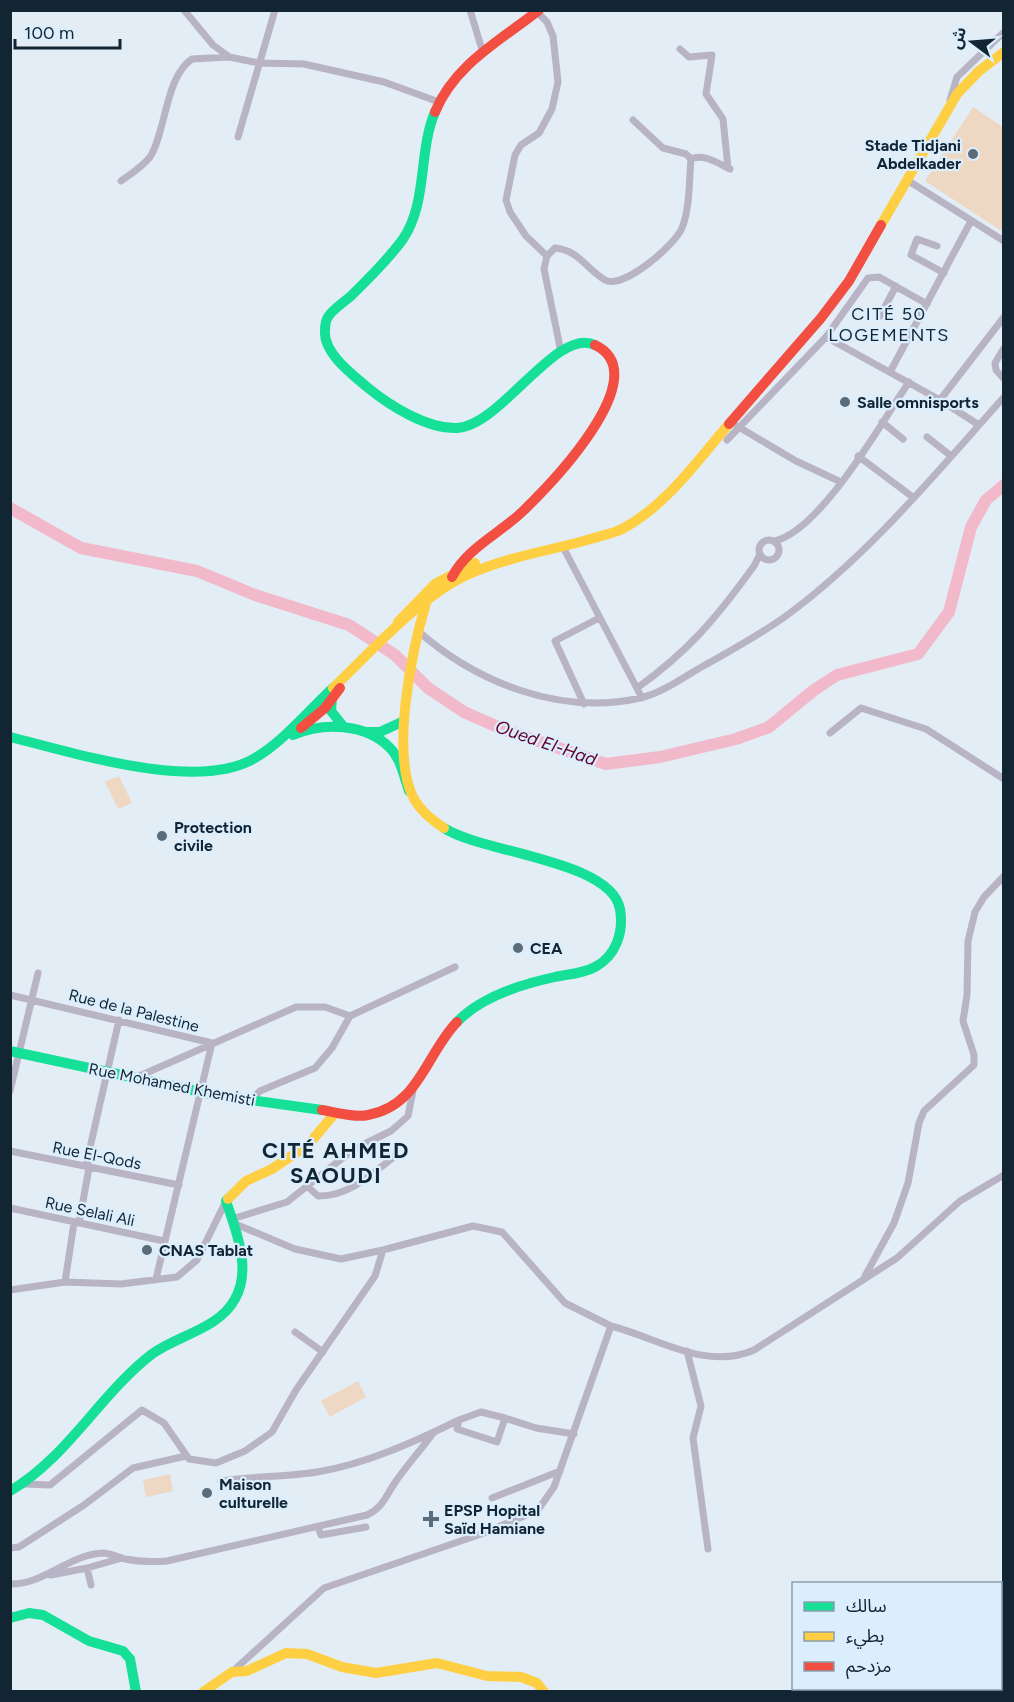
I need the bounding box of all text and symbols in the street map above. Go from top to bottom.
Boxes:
scale bar [15,12,120,50]
north arrow [942,12,1002,72]
text: 100 m [24,22,74,44]
text: ش [946,25,970,51]
place label: Stade Tidjani Abdelkader [865,136,961,173]
marker: Stade Tidjani Abdelkader [966,147,980,161]
district label: CITÉ 50 LOGEMENTS [828,303,950,346]
place label: Salle omnisports [857,393,979,412]
marker: Salle omnisports [838,395,852,409]
water label: Oued El-Had [492,715,600,771]
place label: Protection civile [174,818,252,855]
marker: Protection civile [155,829,169,843]
place label: CEA [530,939,563,958]
marker: CEA [511,941,525,955]
street label: Rue de la Palestine [67,985,201,1036]
street label: Rue Mohamed Khemisti [87,1059,257,1110]
district label: CITÉ AHMED SAOUDI [262,1137,410,1189]
street label: Rue El-Qods [51,1138,143,1173]
street label: Rue Selali Ali [43,1193,136,1230]
place label: CNAS Tablat [159,1241,253,1260]
marker: CNAS Tablat [140,1243,154,1257]
place label: Maison culturelle [219,1475,288,1512]
marker: Maison culturelle [200,1486,214,1500]
place label: EPSP Hopital Saïd Hamiane [444,1501,545,1538]
marker: EPSP Hopital Saïd Hamiane [422,1510,440,1528]
legend [792,1582,1002,1690]
text: سالك [846,1595,887,1617]
text: بطيء [846,1625,884,1649]
text: مزدحم [846,1655,891,1679]

